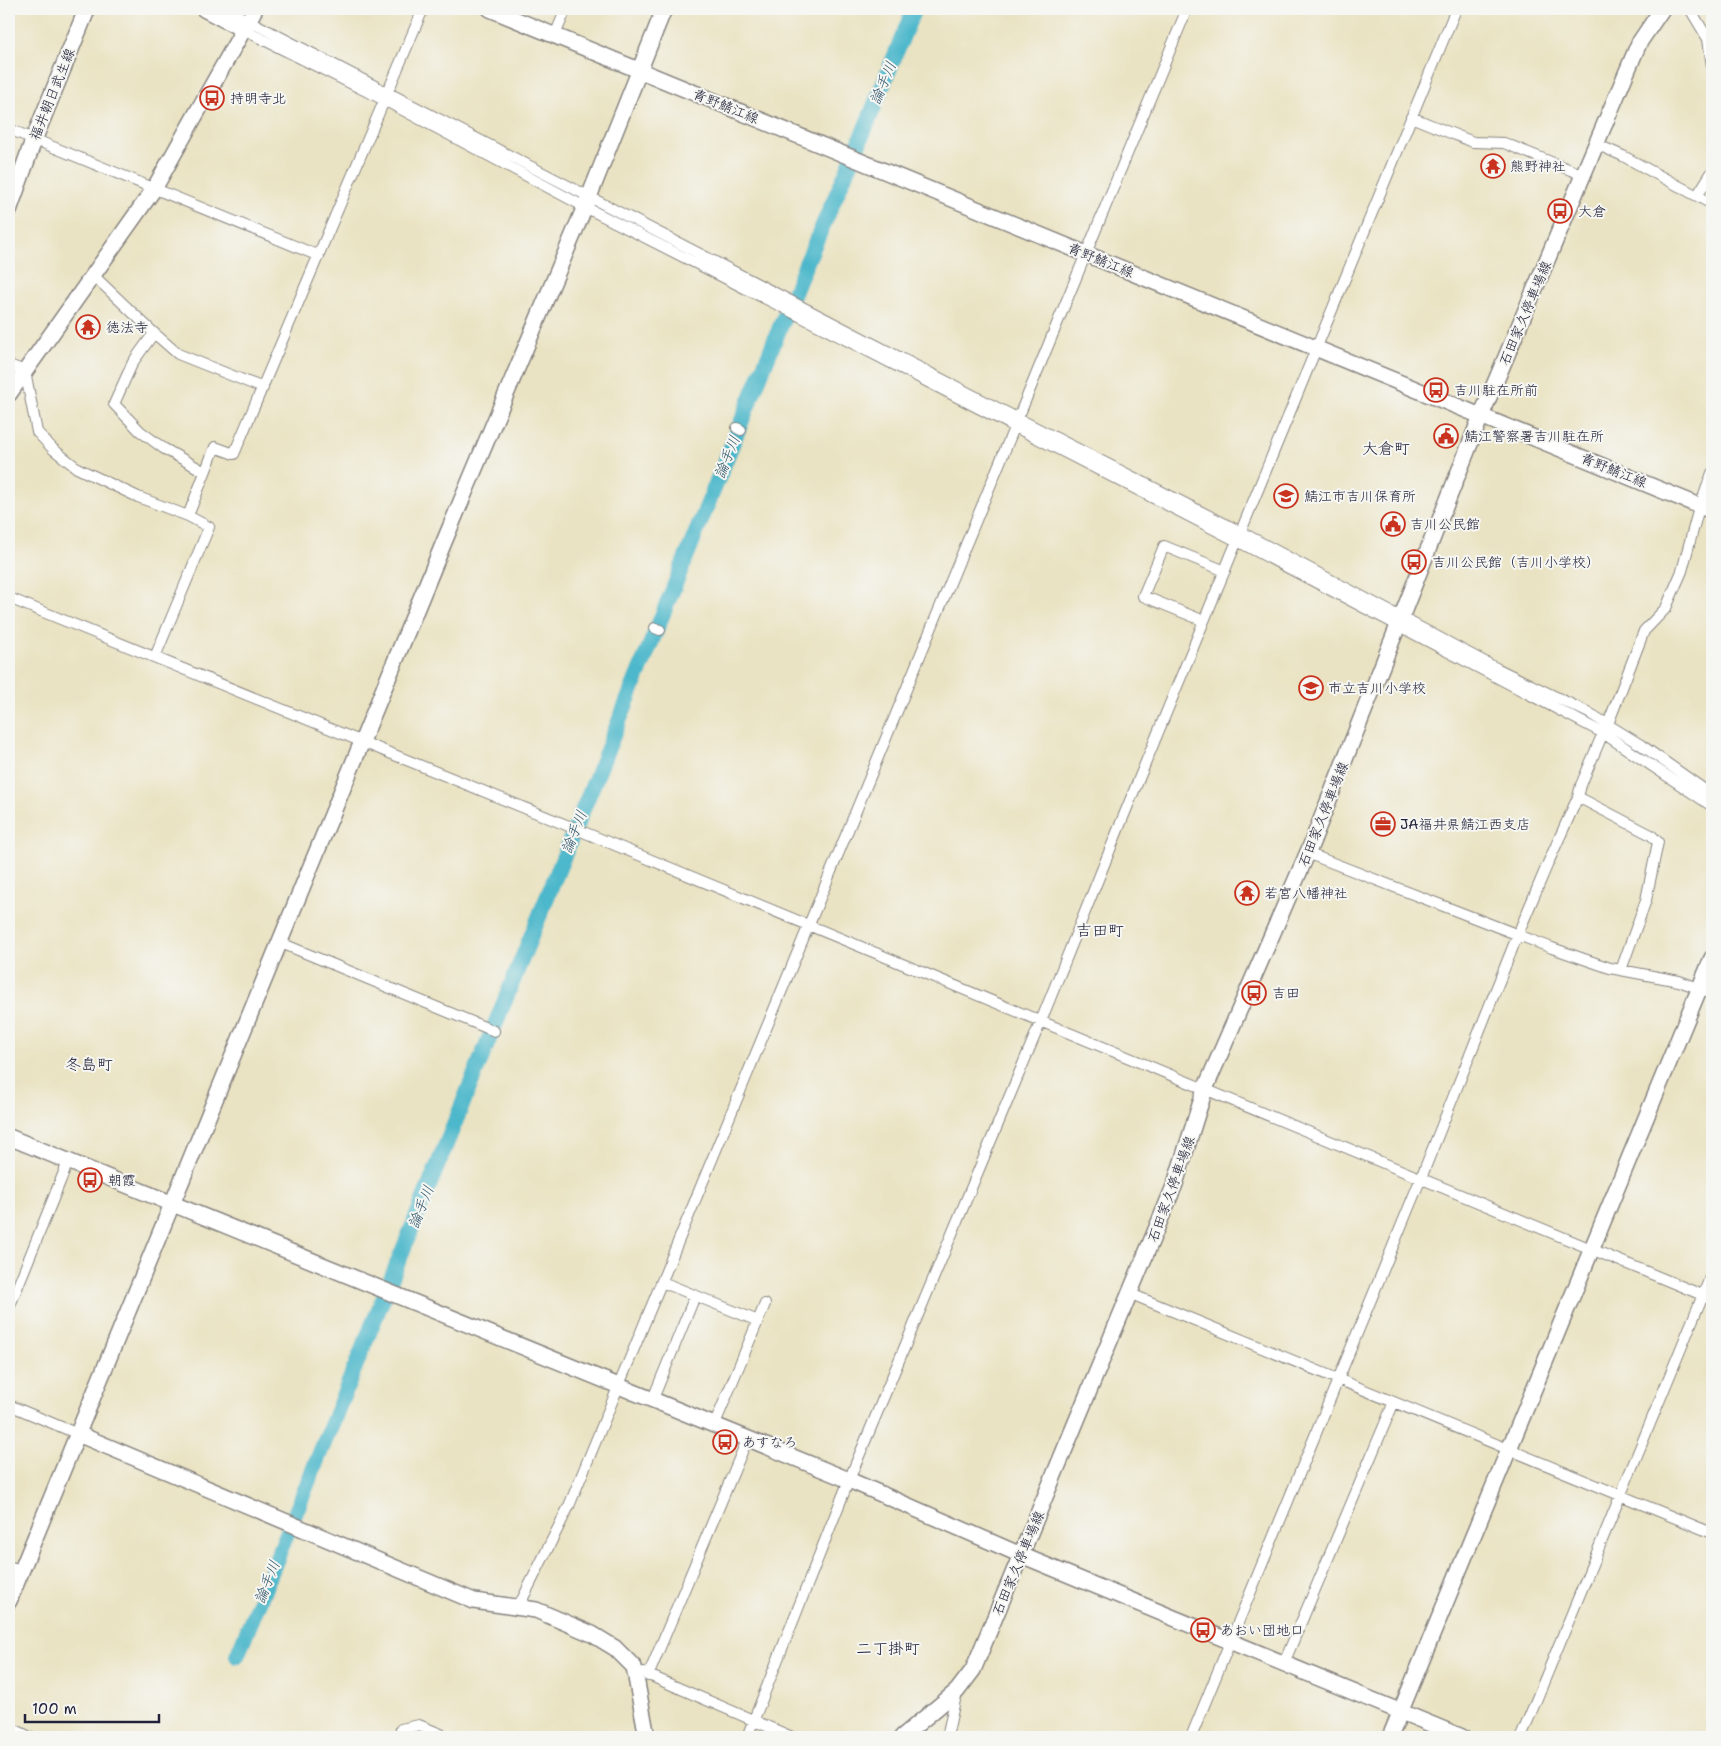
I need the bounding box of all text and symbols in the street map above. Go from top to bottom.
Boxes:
street label: 福井朝日武生線 [25,45,79,143]
water label: 論手川 [865,58,901,108]
bus stop icon: 持明寺北 [199,85,225,111]
street label: 青野鯖江線 [690,85,762,127]
place label: 持明寺北 [230,89,286,107]
temple icon: 熊野神社 [1480,153,1506,179]
place label: 熊野神社 [1510,157,1566,175]
bus stop icon: 大倉 [1547,198,1573,224]
place label: 大倉 [1578,202,1606,220]
street label: 青野鯖江線 [1065,239,1137,281]
street label: 石田家久停車場線 [1495,258,1555,368]
temple icon: 徳法寺 [75,314,101,340]
place label: 徳法寺 [106,318,148,336]
bus stop icon: 吉川駐在所前 [1423,377,1449,403]
place label: 吉川駐在所前 [1454,381,1538,399]
public building icon: 鯖江警察署吉川駐在所 [1433,423,1459,449]
place label: 鯖江警察署吉川駐在所 [1464,427,1604,445]
water label: 論手川 [709,432,745,482]
district label: 大倉町 [1362,438,1410,459]
street label: 青野鯖江線 [1578,449,1650,491]
school or university icon: 鯖江市吉川保育所 [1273,483,1299,509]
place label: 鯖江市吉川保育所 [1304,487,1416,505]
public building icon: 吉川公民館 [1380,511,1406,537]
place label: 吉川公民館 [1410,515,1480,533]
bus stop icon: 吉川公民館（吉川小学校） [1401,549,1427,575]
place label: 吉川公民館（吉川小学校） [1432,553,1600,571]
school or university icon: 市立吉川小学校 [1298,675,1324,701]
place label: 市立吉川小学校 [1328,679,1426,697]
street label: 石田家久停車場線 [1294,759,1352,869]
water label: 論手川 [556,807,592,857]
office icon: JA福井県鯖江西支店 [1370,811,1396,837]
place label: JA福井県鯖江西支店 [1400,815,1531,833]
temple icon: 若宮八幡神社 [1234,880,1260,906]
place label: 若宮八幡神社 [1264,884,1348,902]
district label: 吉田町 [1076,920,1124,941]
bus stop icon: 吉田 [1241,980,1267,1006]
place label: 吉田 [1272,984,1300,1002]
district label: 冬島町 [65,1054,113,1075]
street label: 石田家久停車場線 [1143,1133,1199,1245]
bus stop icon: 朝霞 [77,1167,103,1193]
place label: 朝霞 [108,1171,136,1189]
water label: 論手川 [403,1182,439,1232]
bus stop icon: あすなろ [712,1429,738,1455]
place label: あすなろ [742,1433,798,1451]
street label: 石田家久停車場線 [988,1508,1048,1618]
water label: 論手川 [249,1557,285,1607]
bus stop icon: あおい団地口 [1190,1617,1216,1643]
place label: あおい団地口 [1220,1621,1304,1639]
district label: 二丁掛町 [856,1638,920,1659]
scale bar [25,1691,159,1723]
text: 100 m [32,1699,77,1719]

